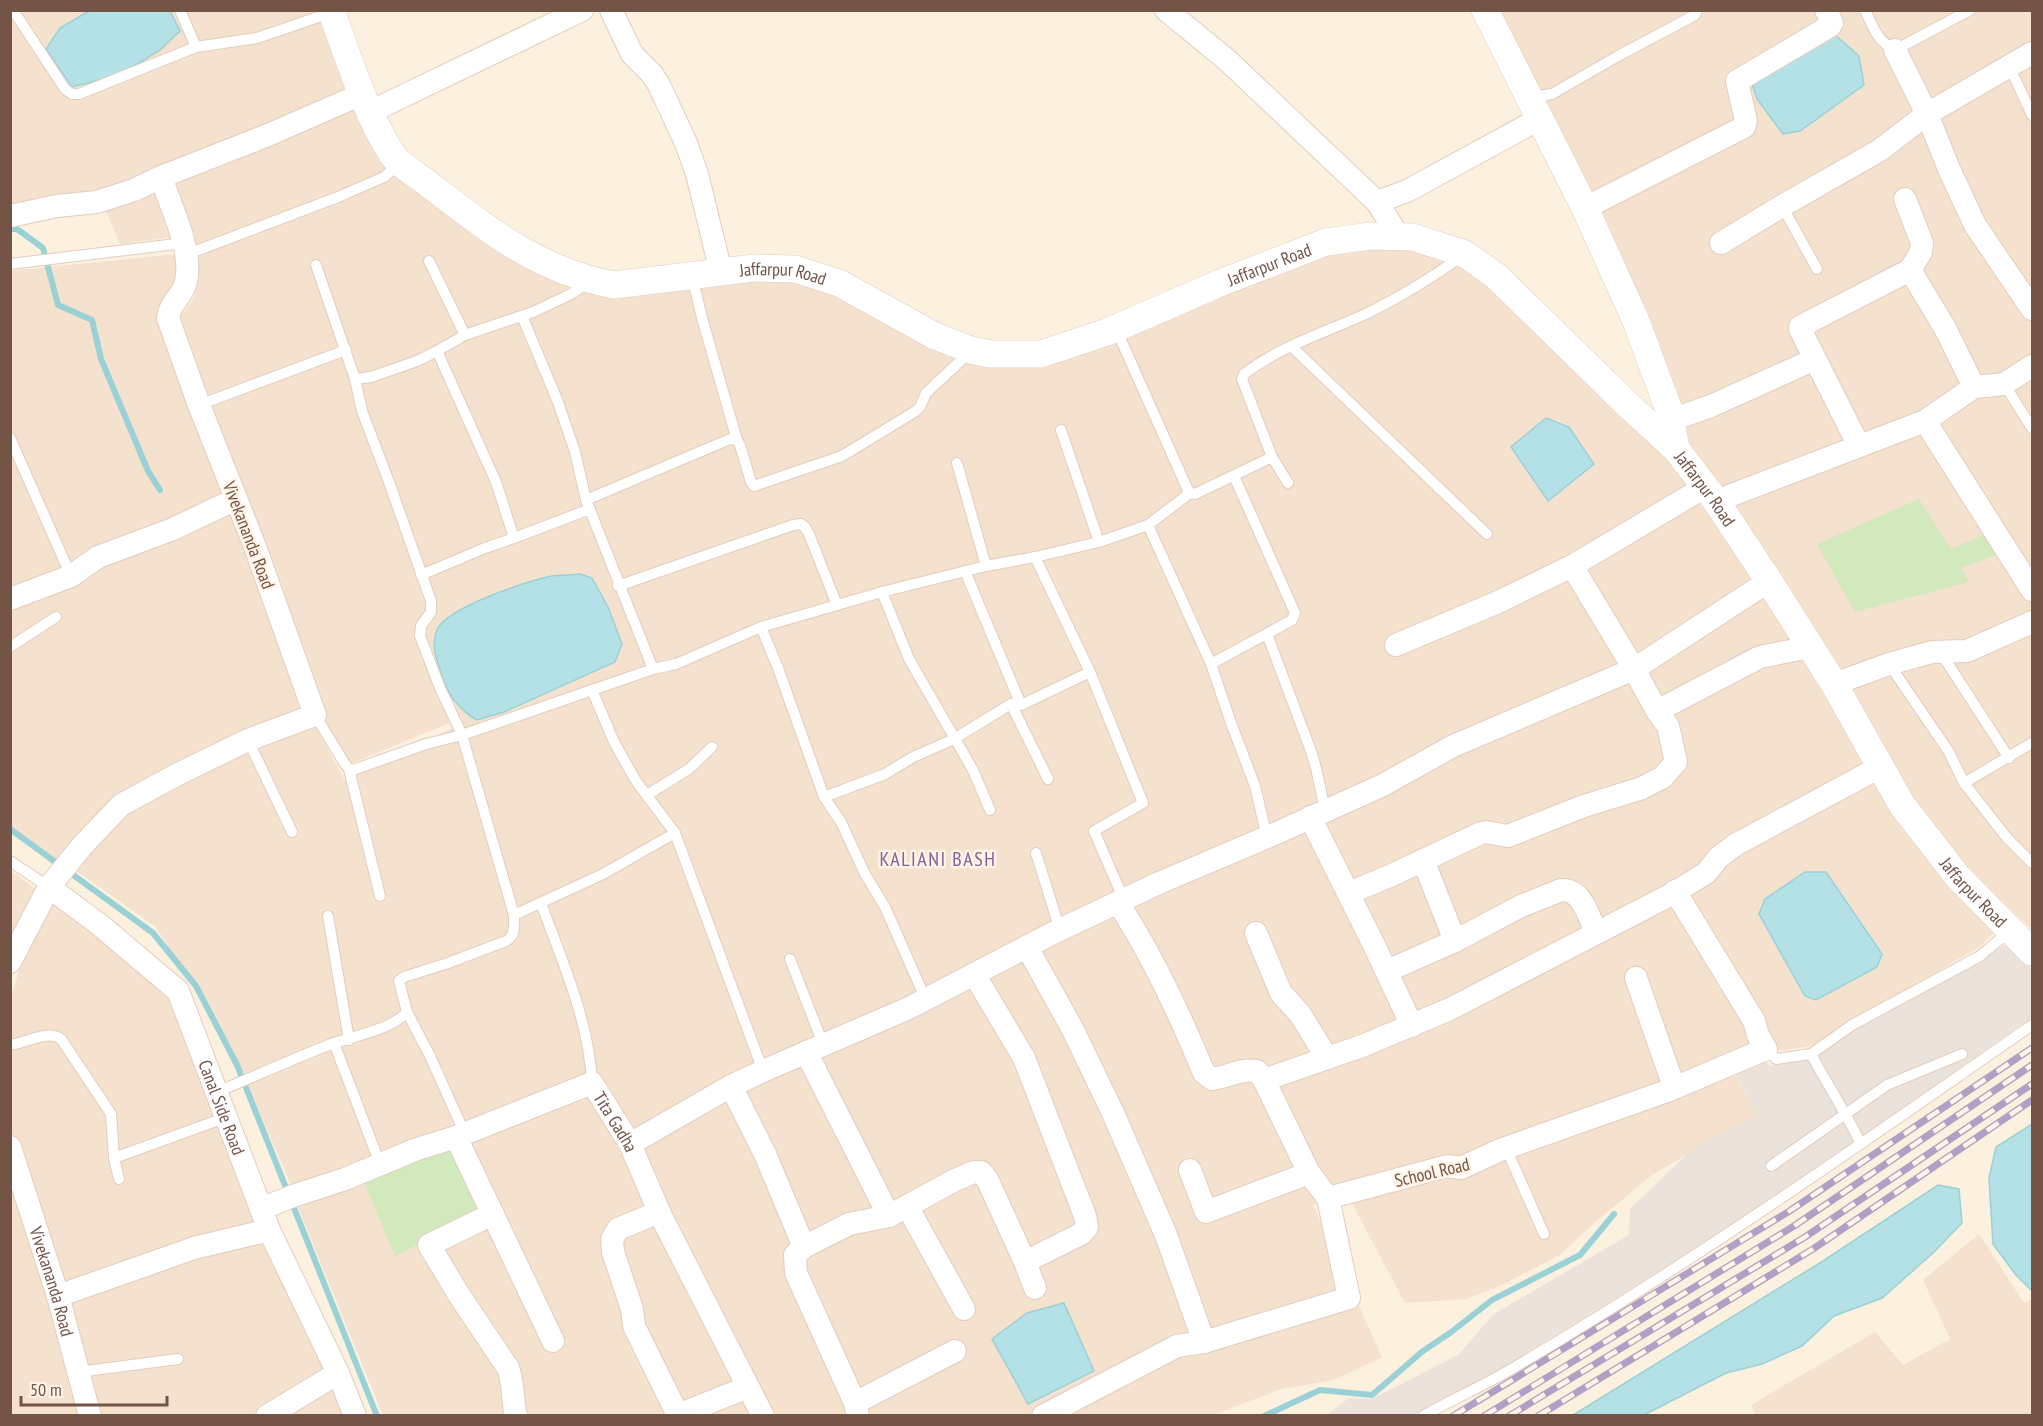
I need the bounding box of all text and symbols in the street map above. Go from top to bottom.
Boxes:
street label: Jaffarpur Road [1223,237,1314,291]
street label: Jaffarpur Road [737,256,829,290]
street label: Jaffarpur Road [1669,445,1741,530]
street label: Vivekananda Road [218,477,280,592]
district label: KALIANI BASH [879,846,997,872]
street label: Jaffarpur Road [1935,852,2012,932]
street label: Canal Side Road [194,1056,251,1158]
street label: Tita Gadha [589,1087,643,1155]
street label: School Road [1392,1152,1472,1192]
street label: Vivekananda Road [25,1223,80,1339]
scale bar [21,1369,166,1407]
text: 50 m [30,1378,62,1401]

